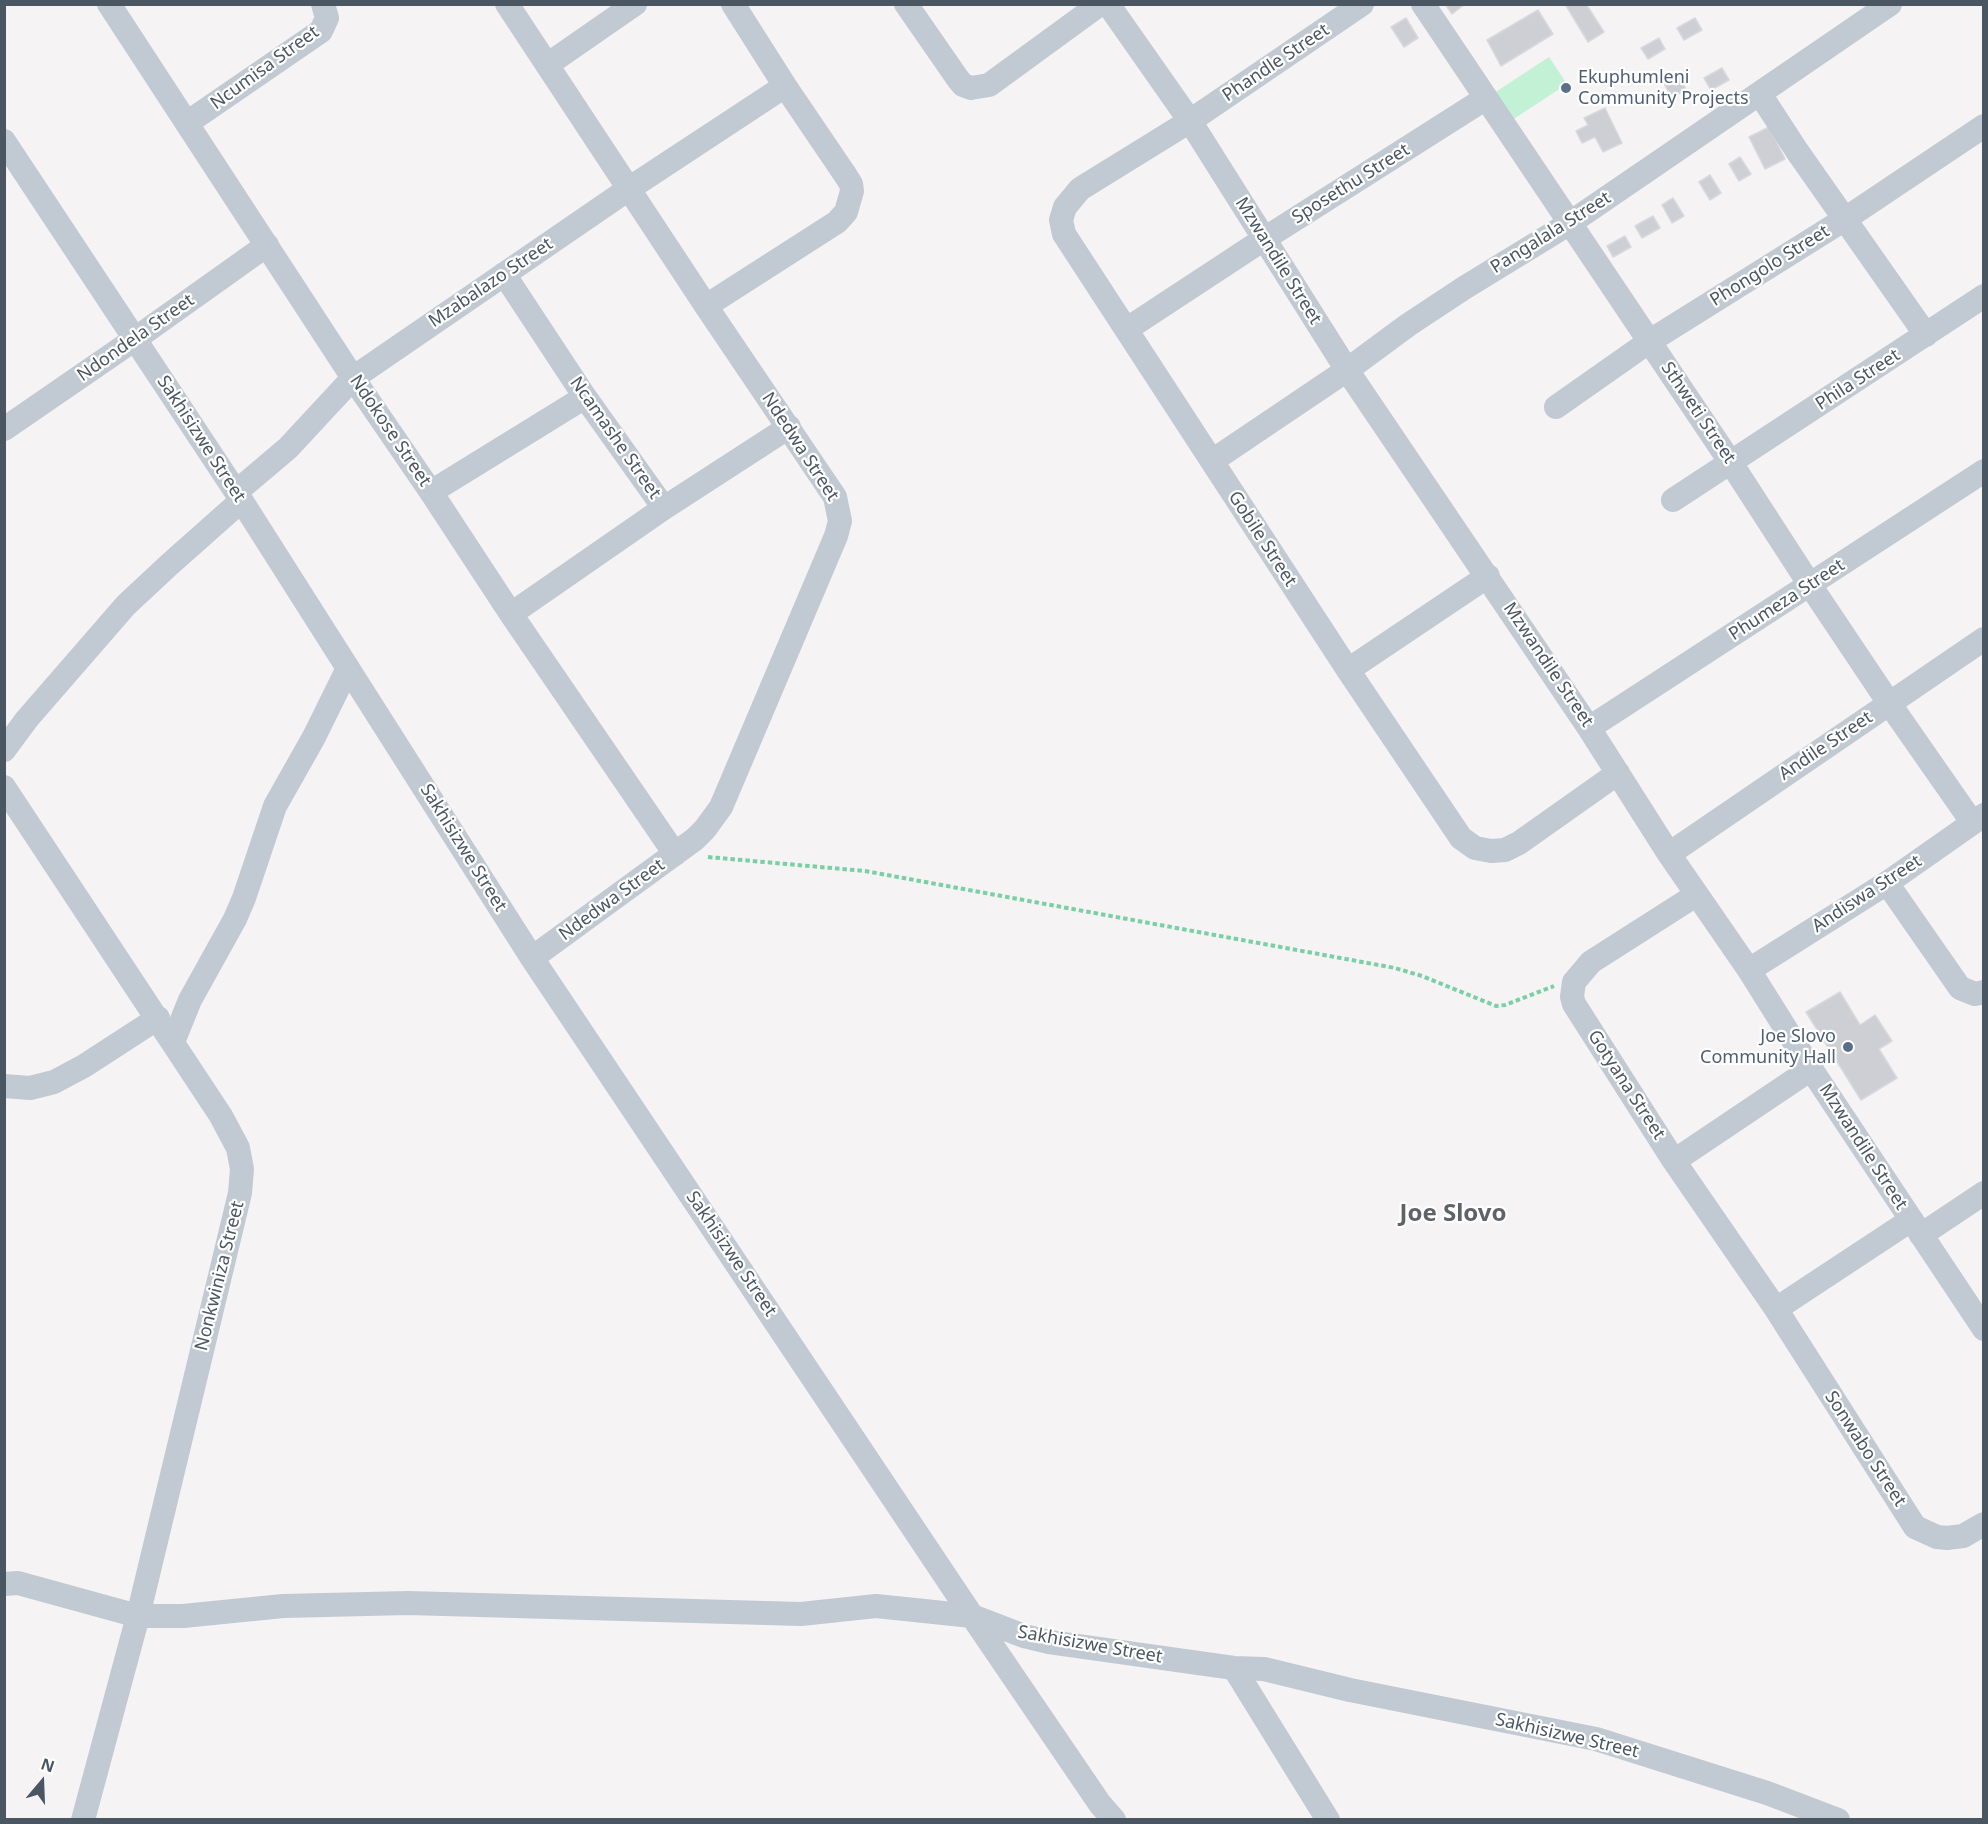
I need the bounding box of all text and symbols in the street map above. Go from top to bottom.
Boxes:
street label: Phandle Street [1219,19,1333,107]
street label: Ncumisa Street [207,21,323,115]
place label: Ekuphumleni Community Projects [1578,67,1749,110]
marker: Ekuphumleni Community Projects [1559,81,1573,95]
street label: Sposethu Street [1288,139,1414,229]
street label: Pangalala Street [1487,187,1615,279]
street label: Mzwandile Street [1230,194,1326,328]
street label: Phongolo Street [1706,221,1834,311]
street label: Mzabalazo Street [425,233,557,333]
street label: Ndondela Street [73,290,199,386]
street label: Phila Street [1812,345,1904,415]
street label: Sthweti Street [1656,358,1740,468]
street label: Ndokose Street [345,371,435,491]
street label: Sakhisizwe Street [152,372,250,506]
street label: Ncamashe Street [565,373,665,503]
street label: Ndedwa Street [757,389,843,505]
street label: Gobile Street [1223,487,1301,591]
street label: Phumeza Street [1725,555,1849,645]
street label: Mzwandile Street [1498,599,1598,731]
street label: Andile Street [1775,707,1877,785]
street label: Sakhisizwe Street [415,780,511,916]
street label: Andiswa Street [1808,851,1926,937]
street label: Ndedwa Street [555,854,669,946]
street label: Gotyana Street [1583,1026,1669,1144]
place label: Joe Slovo Community Hall [1700,1026,1836,1068]
marker: Joe Slovo Community Hall [1841,1040,1855,1054]
street label: Mzwandile Street [1814,1080,1912,1214]
street label: Sakhisizwe Street [681,1187,781,1321]
street label: Nonkwiniza Street [191,1199,249,1353]
district label: Joe Slovo [1399,1200,1507,1228]
street label: Sonwabo Street [1820,1387,1910,1511]
street label: Sakhisizwe Street [1016,1622,1164,1668]
street label: Sakhisizwe Street [1493,1709,1641,1763]
north arrow [12,1752,72,1812]
text: N [38,1752,58,1777]

